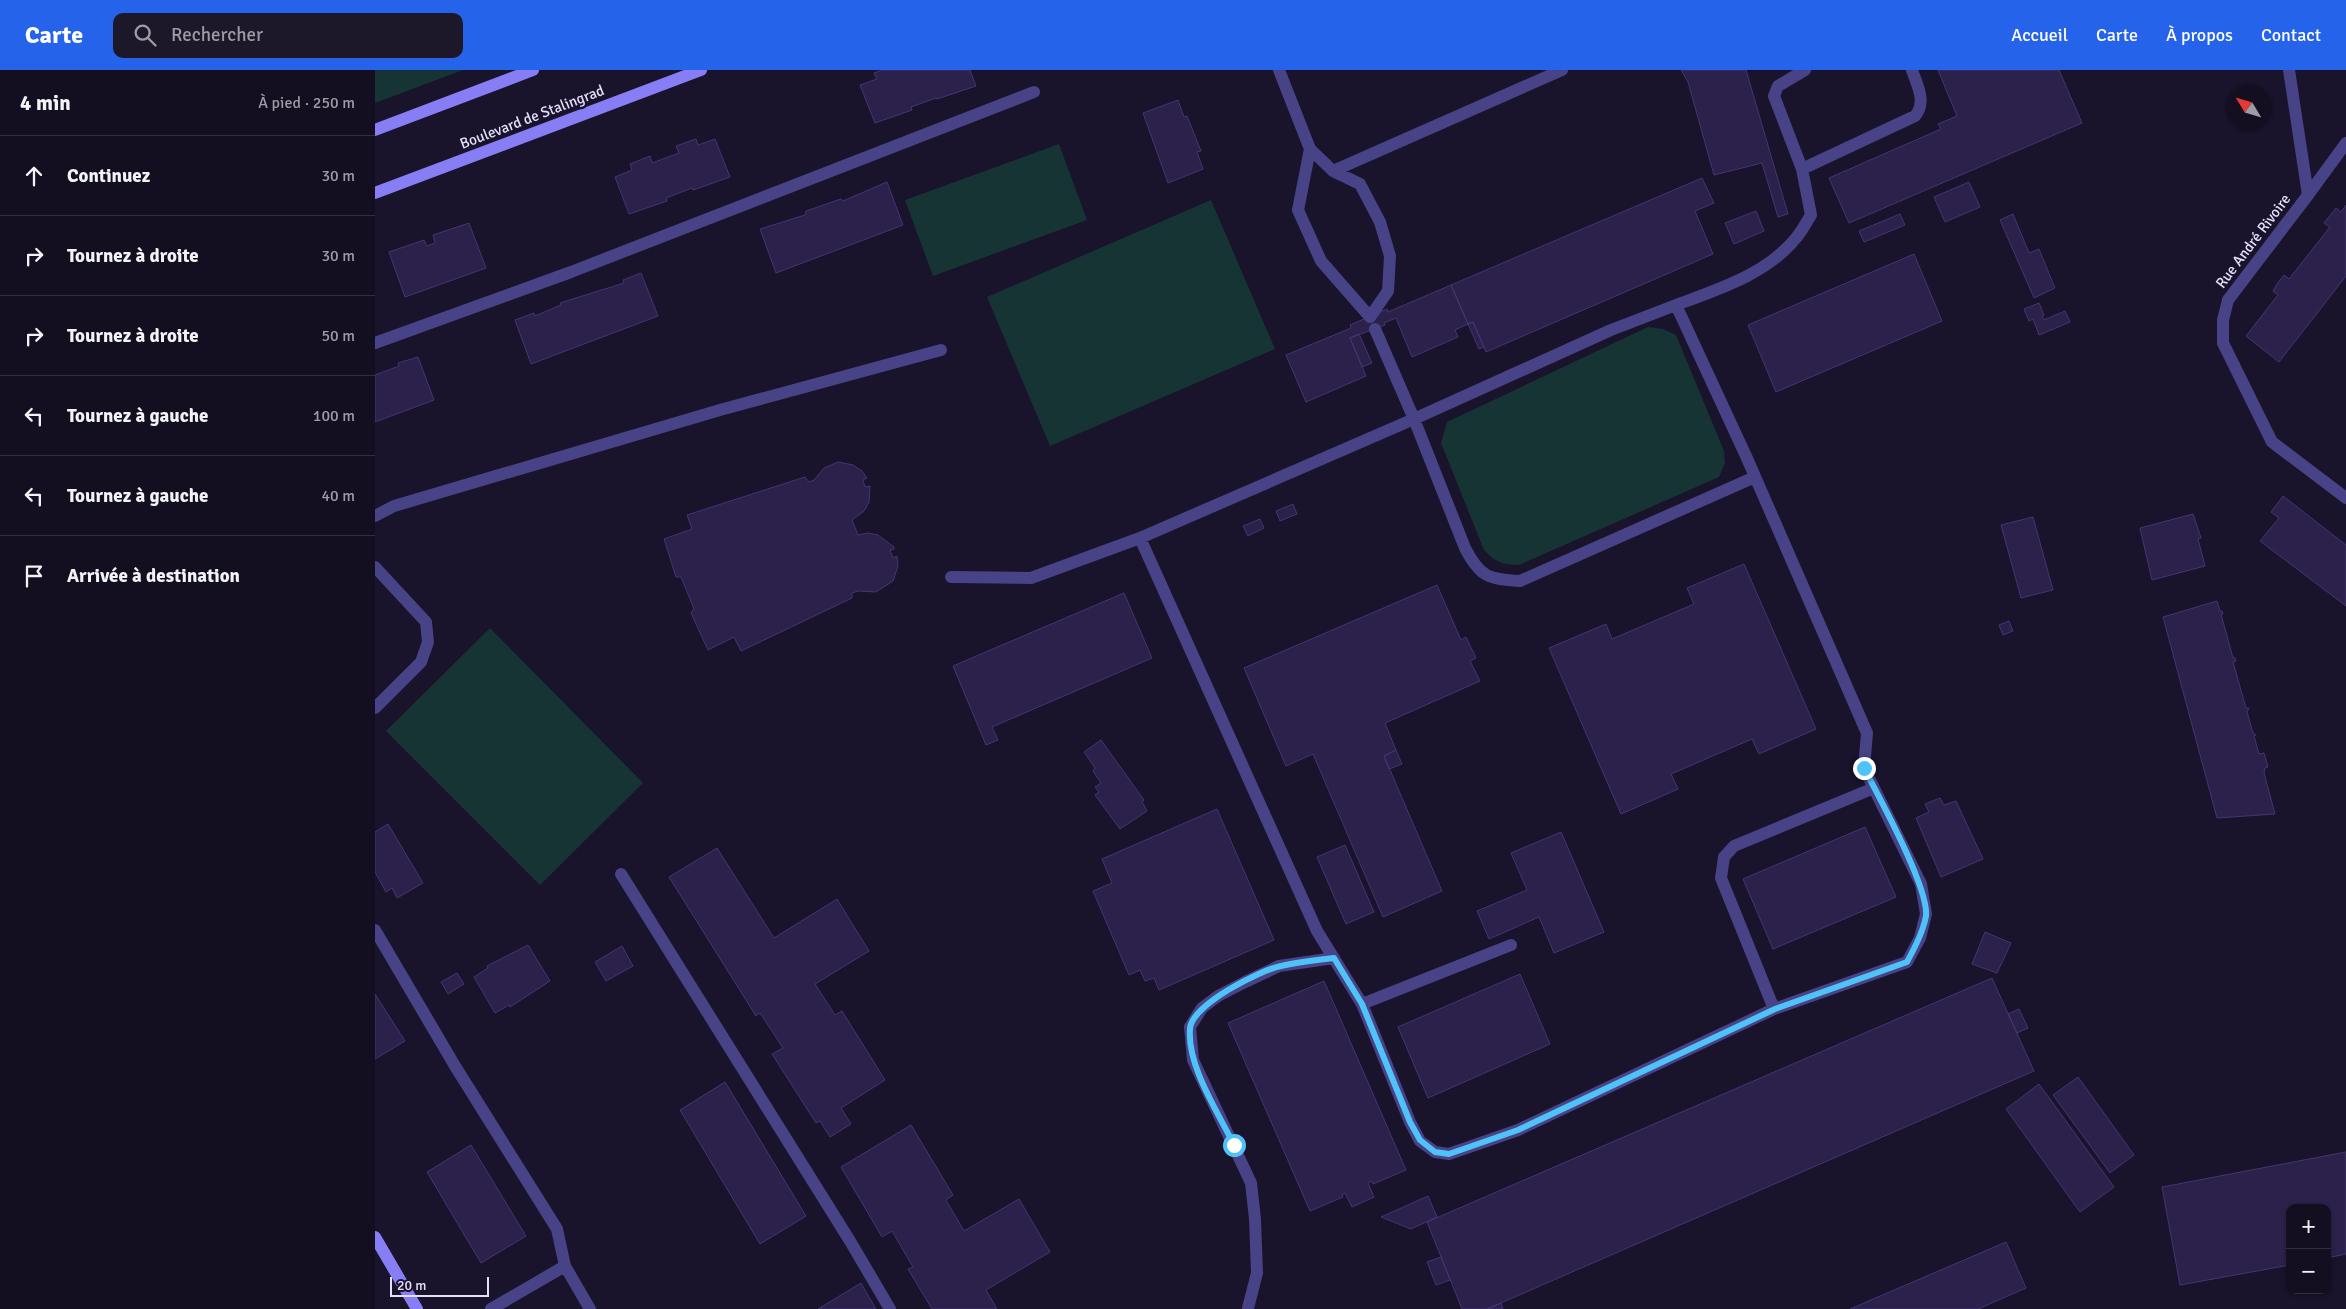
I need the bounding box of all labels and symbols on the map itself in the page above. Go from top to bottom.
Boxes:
street label: Boulevard de Stalingrad [457,81,607,153]
north arrow [2226,85,2271,130]
street label: Rue André Rivoire [2212,190,2294,292]
route end [1853,757,1876,780]
route start [1223,1134,1246,1157]
scale bar [390,1274,489,1297]

